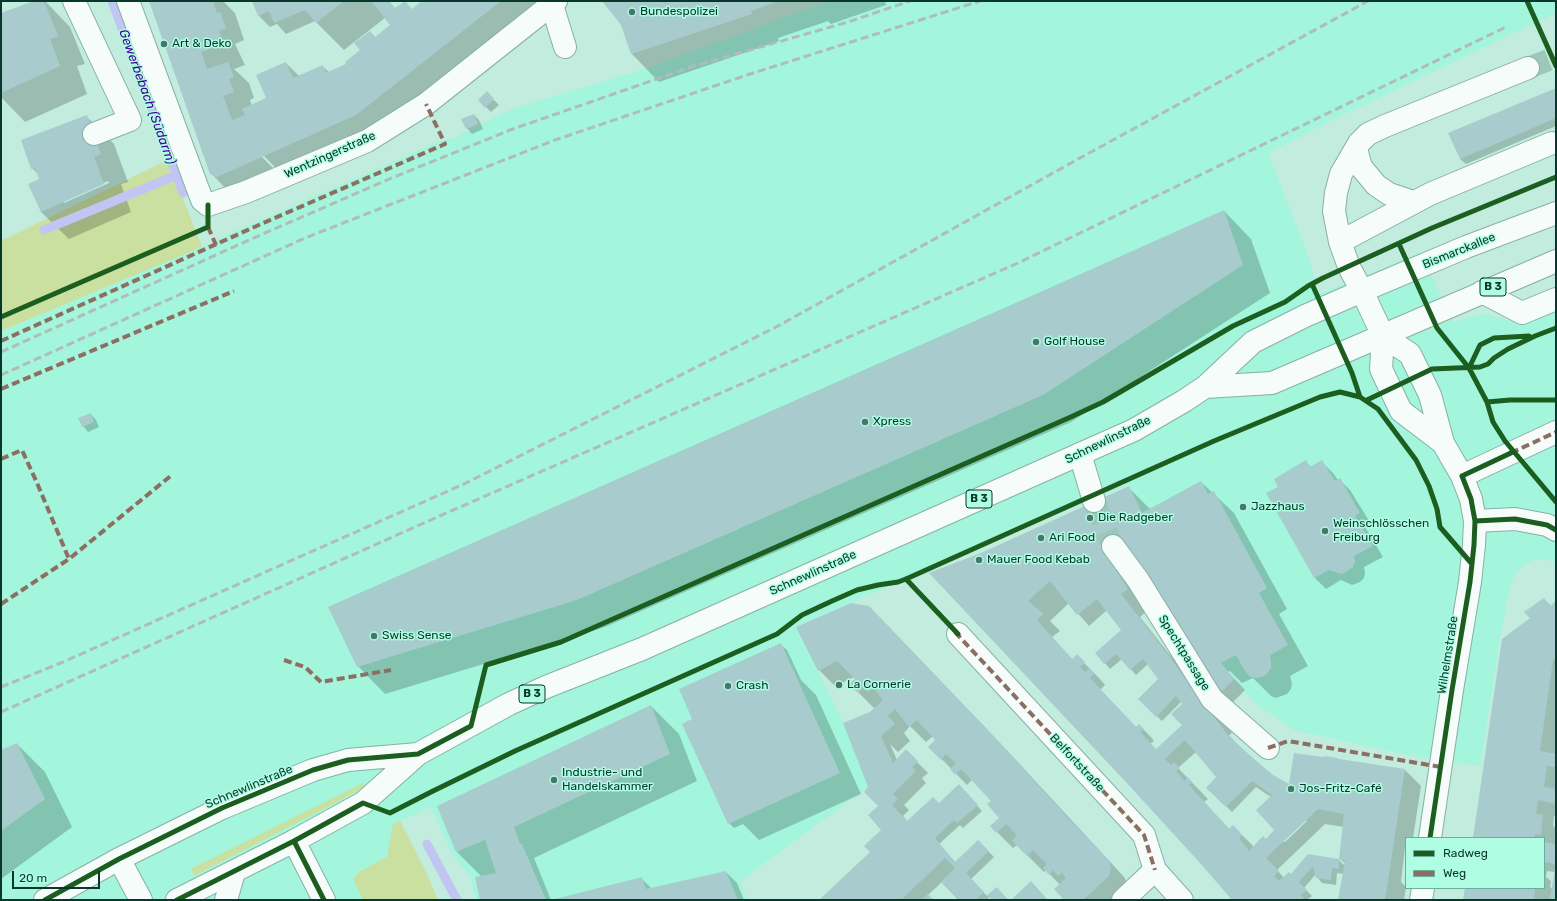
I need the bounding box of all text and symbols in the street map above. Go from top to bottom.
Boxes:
place label: Bundespolizei [640,5,718,19]
marker: Bundespolizei [627,7,637,17]
water label: Gewerbebach (Südarm) [115,27,179,167]
place label: Art & Deko [172,37,231,51]
marker: Art & Deko [159,39,169,49]
street label: Wentzingerstraße [282,128,378,182]
street label: Bismarckallee [1420,230,1498,272]
road number: B 3 [1480,278,1506,296]
place label: Golf House [1044,335,1105,349]
marker: Golf House [1031,337,1041,347]
street label: Schnewlinstraße [1063,413,1153,467]
place label: Xpress [873,415,911,429]
marker: Xpress [860,417,870,427]
road number: B 3 [966,490,992,508]
place label: Jazzhaus [1251,500,1305,514]
marker: Jazzhaus [1238,502,1248,512]
place label: Die Radgeber [1098,511,1173,525]
marker: Die Radgeber [1085,513,1095,523]
place label: Weinschlösschen Freiburg [1333,517,1429,545]
marker: Weinschlösschen Freiburg [1320,526,1330,536]
place label: Ari Food [1049,531,1095,545]
marker: Ari Food [1036,533,1046,543]
street label: Schnewlinstraße [767,547,859,599]
place label: Mauer Food Kebab [987,553,1090,567]
marker: Mauer Food Kebab [974,555,984,565]
street label: Spechtpassage [1155,613,1213,693]
street label: Wilhelmstraße [1435,615,1461,695]
place label: Swiss Sense [382,629,451,643]
marker: Swiss Sense [369,631,379,641]
place label: La Cornerie [847,678,911,692]
place label: Crash [736,679,769,693]
marker: La Cornerie [834,680,844,690]
marker: Crash [723,681,733,691]
road number: B 3 [519,685,545,703]
street label: Belfortstraße [1047,731,1107,795]
street label: Schnewlinstraße [203,762,295,812]
place label: Industrie- und Handelskammer [562,766,653,794]
marker: Industrie- und Handelskammer [549,775,559,785]
place label: Jos-Fritz-Café [1299,782,1382,796]
marker: Jos-Fritz-Café [1286,784,1296,794]
legend [1405,837,1545,889]
text: Radweg [1443,846,1488,860]
scale bar [14,863,102,889]
text: Weg [1443,866,1466,880]
text: 20 m [19,871,47,885]

